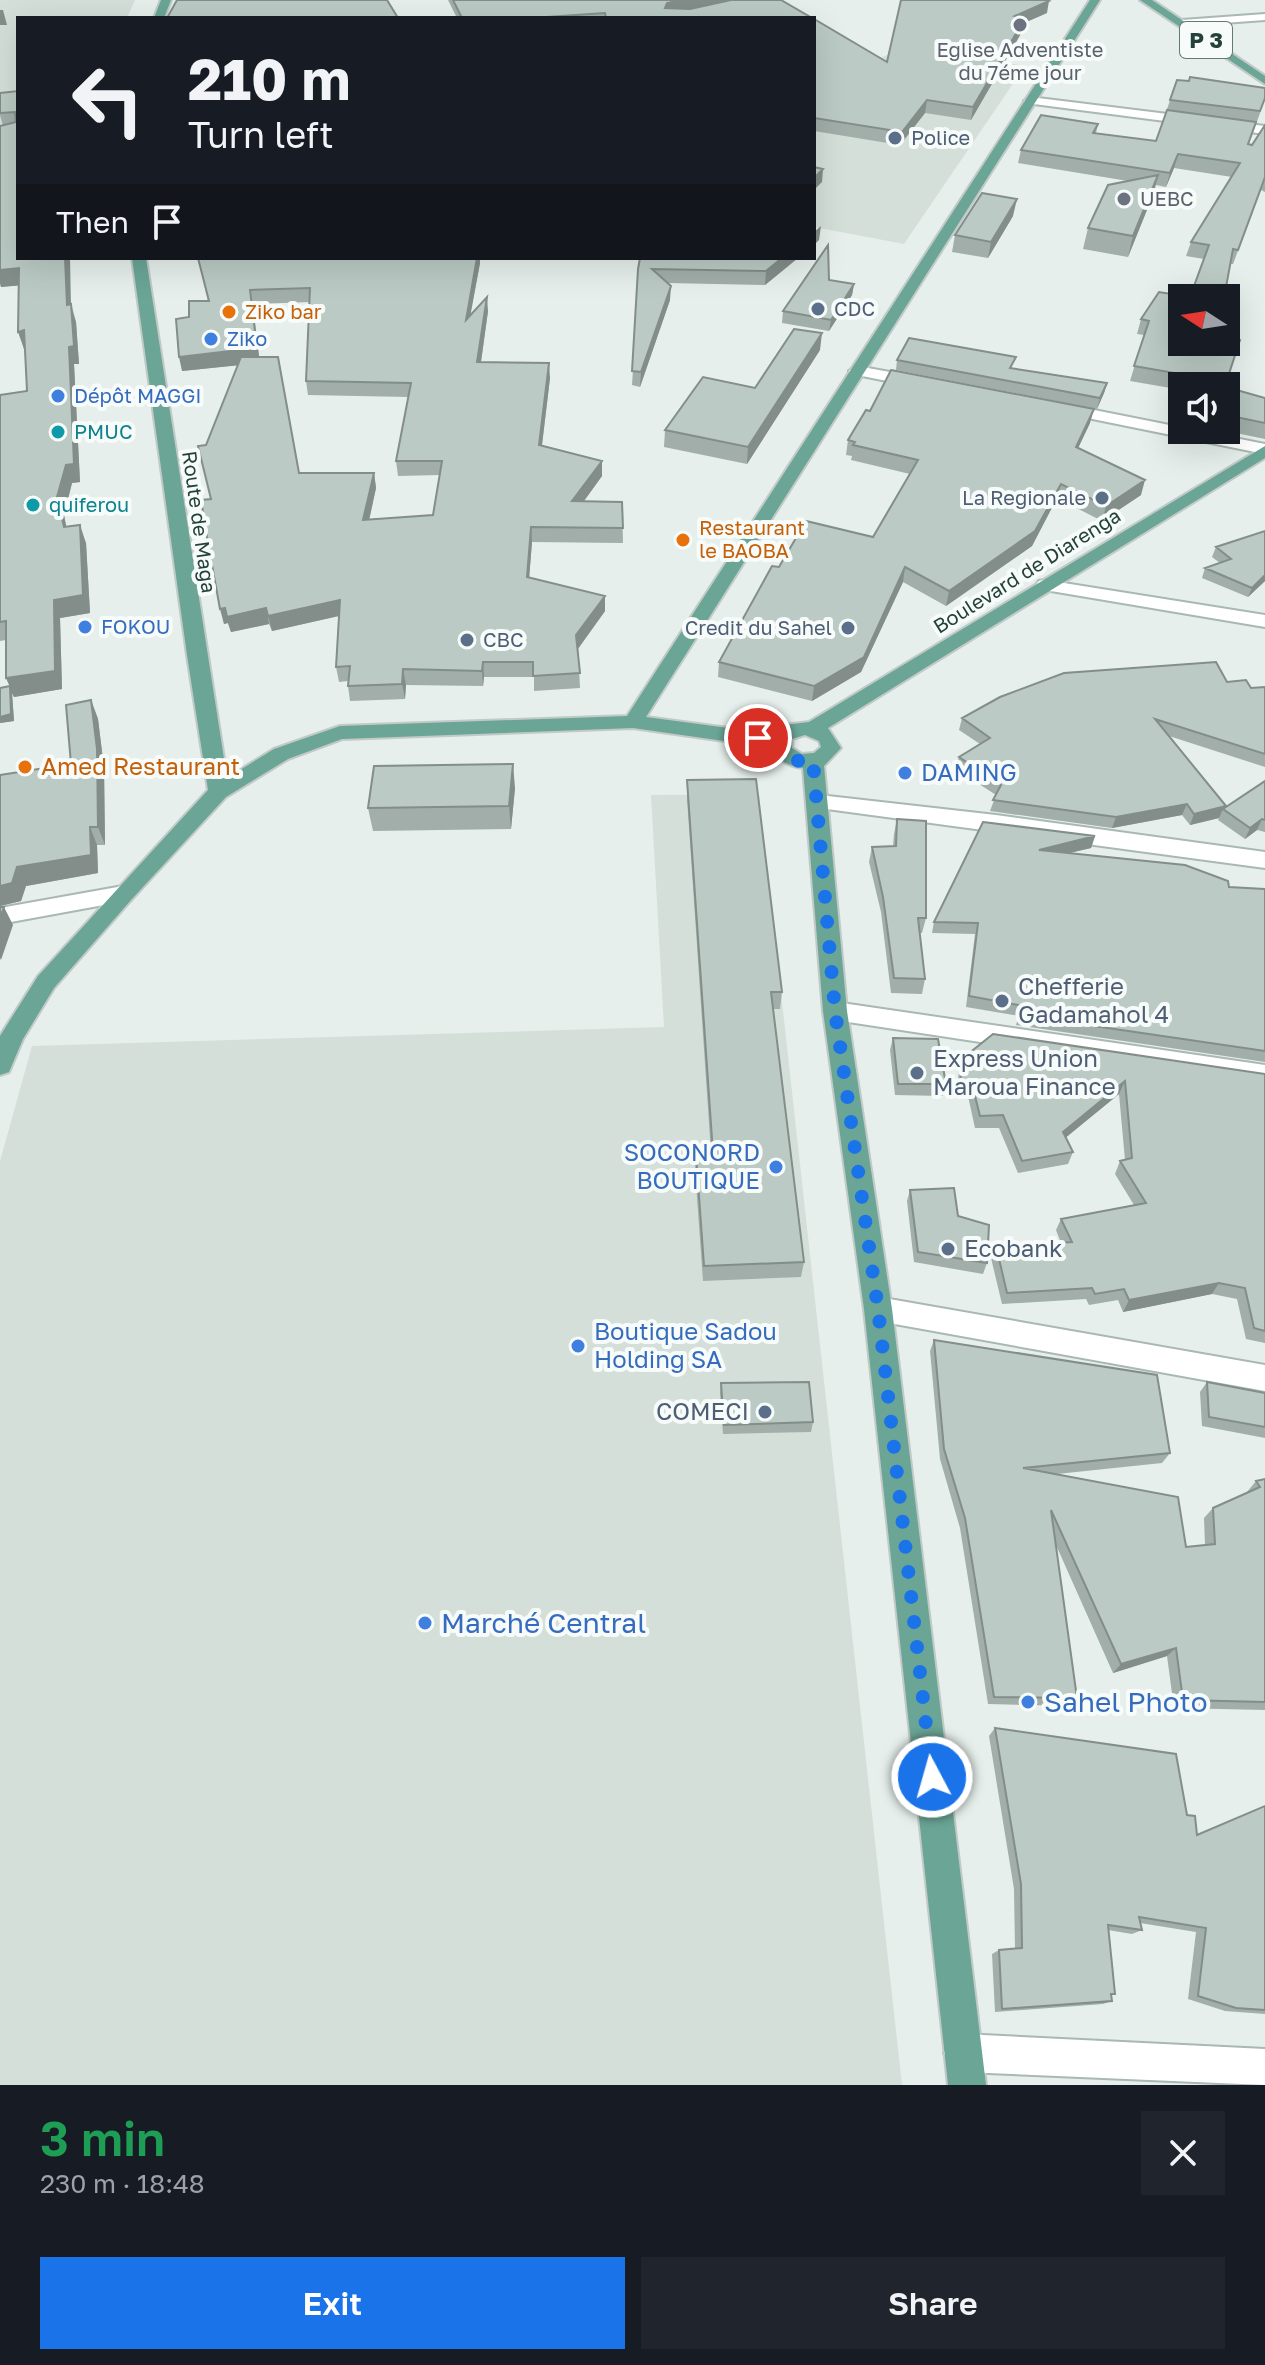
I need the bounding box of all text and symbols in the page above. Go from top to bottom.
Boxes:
marker: Eglise Adventiste du 7éme jour [1011,16,1029,34]
road number: P 3 [1180,22,1232,58]
place label: Eglise Adventiste du 7éme jour [937,37,1103,84]
text: 210 m [188,45,350,112]
icon: left [56,48,160,152]
text: Turn left [188,113,334,156]
place label: Police [911,125,970,149]
marker: Police [886,129,904,147]
place label: UEBC [1140,186,1194,210]
marker: UEBC [1115,190,1133,208]
icon: arrive [145,200,189,244]
text: Then [56,204,129,240]
north arrow [1168,284,1240,356]
map controls [1168,284,1240,444]
place label: CDC [834,296,875,320]
place label: Ziko bar [245,299,322,323]
marker: CDC [809,300,827,318]
marker: Ziko bar [220,303,238,321]
place label: Ziko [227,326,267,350]
marker: Ziko [202,330,220,348]
button: sound [1168,372,1240,444]
place label: Dépôt MAGGI [74,383,202,407]
marker: Dépôt MAGGI [49,387,67,405]
place label: PMUC [74,419,133,443]
marker: PMUC [49,423,67,441]
street label: Route de Maga [178,449,222,594]
place label: La Regionale [962,485,1086,509]
marker: La Regionale [1093,489,1111,507]
place label: quiferou [49,492,129,516]
marker: quiferou [24,496,42,514]
street label: Boulevard de Diarenga [928,503,1125,638]
place label: Restaurant le BAOBA [699,515,805,562]
marker: Restaurant le BAOBA [674,531,692,549]
place label: FOKOU [101,614,170,638]
place label: Credit du Sahel [685,615,832,639]
marker: FOKOU [76,618,94,636]
marker: Credit du Sahel [839,619,857,637]
place label: CBC [483,627,524,651]
marker: CBC [458,631,476,649]
pin [724,704,792,772]
icon: arrive [736,716,780,760]
place label: Amed Restaurant [41,751,240,780]
place label: DAMING [921,757,1017,786]
marker: Amed Restaurant [16,758,34,776]
marker: DAMING [896,764,914,782]
place label: Chefferie Gadamahol 4 [1018,971,1169,1028]
marker: Chefferie Gadamahol 4 [993,992,1011,1010]
place label: Express Union Maroua Finance [933,1043,1116,1100]
marker: Express Union Maroua Finance [908,1064,926,1082]
place label: SOCONORD BOUTIQUE [624,1137,760,1194]
marker: SOCONORD BOUTIQUE [767,1158,785,1176]
place label: Ecobank [964,1233,1063,1262]
marker: Ecobank [939,1240,957,1258]
place label: Boutique Sadou Holding SA [594,1316,777,1373]
marker: Boutique Sadou Holding SA [569,1337,587,1355]
place label: COMECI [656,1396,749,1425]
marker: COMECI [756,1403,774,1421]
place label: Marché Central [441,1606,646,1639]
marker: Marché Central [416,1614,434,1632]
place label: Sahel Photo [1044,1685,1208,1718]
marker: Sahel Photo [1019,1693,1037,1711]
position arrow [890,1735,974,1819]
text: 3 min [40,2109,165,2167]
button: close [1141,2111,1225,2195]
text: 230 m · 18:48 [40,2168,205,2199]
button: Exit [40,2257,625,2349]
button: Share [641,2257,1225,2349]

